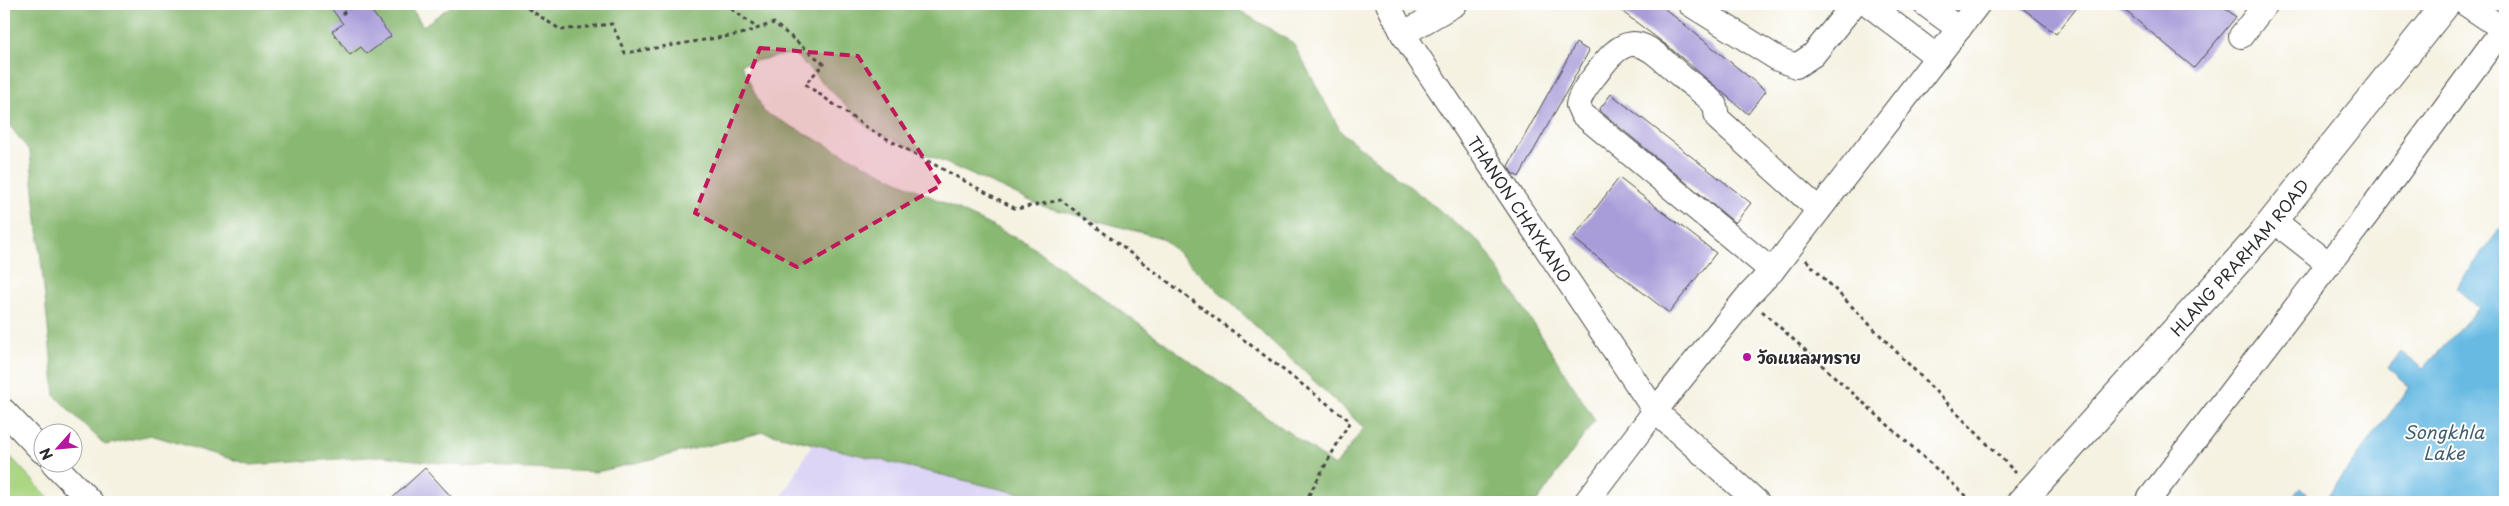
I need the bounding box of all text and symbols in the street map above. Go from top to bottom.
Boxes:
street label: THANON CHAYKANO [1462,131,1578,287]
street label: HLANG PRARHAM ROAD [2164,173,2314,341]
place label: วัดแหลมทราย [1757,345,1861,369]
marker: วัดแหลมทราย [1741,351,1753,363]
water label: Songkhla Lake [2404,418,2485,466]
north arrow [32,424,82,474]
text: N [34,444,58,464]

